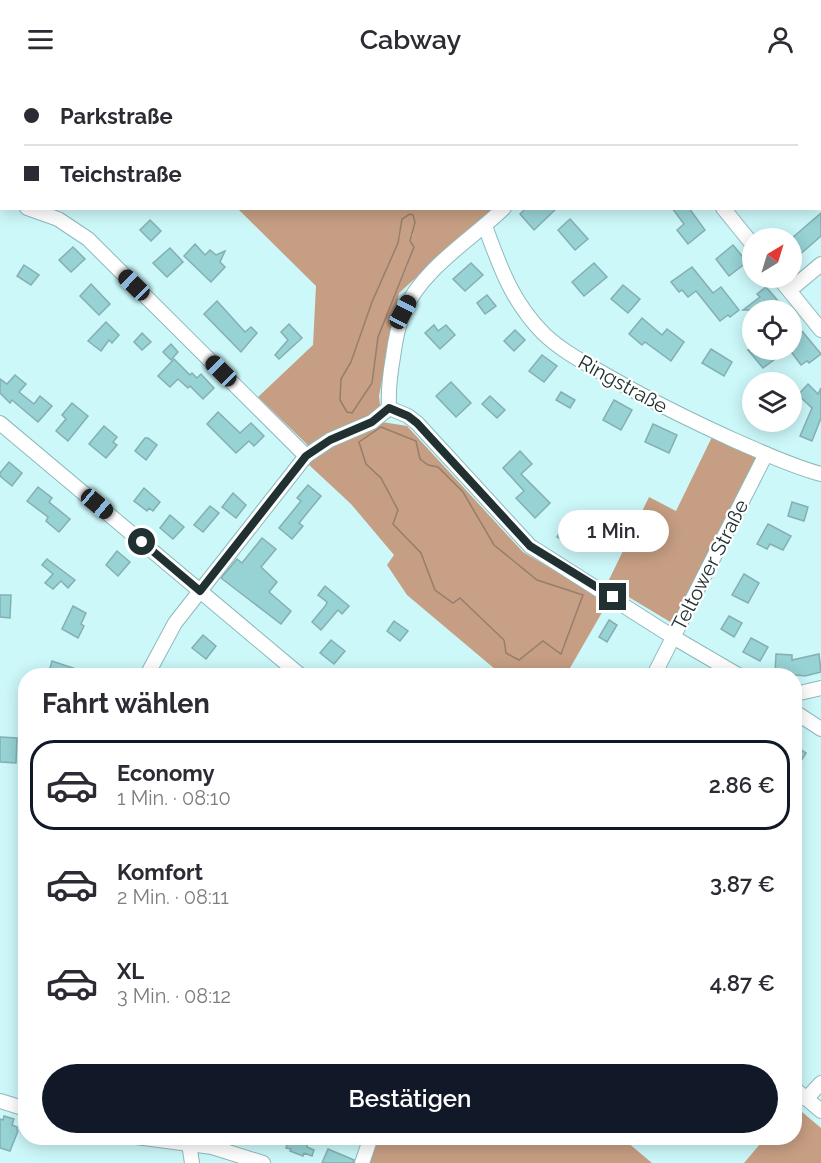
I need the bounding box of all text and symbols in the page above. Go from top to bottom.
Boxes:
icon: menu [24,23,57,56]
icon: person [764,23,797,56]
text: Cabway [360,24,461,55]
text: Parkstraße [60,103,173,129]
text: Teichstraße [60,161,182,187]
north arrow [742,228,802,288]
map controls [742,228,802,432]
car [115,266,153,304]
car [387,292,419,332]
button: locate [742,300,802,360]
street label: Ringstraße [574,350,672,418]
car [202,352,240,390]
button: layers [742,372,802,432]
car [77,486,117,522]
street label: Teltower Straße [667,495,753,635]
callout: 1 Min. [558,510,668,552]
text: 1 Min. [587,519,640,543]
route start [128,528,155,555]
route end [599,583,626,610]
text: Fahrt wählen [42,688,210,719]
icon: car [45,758,99,812]
text: Economy [117,760,215,786]
text: 2.86 € [709,772,775,798]
text: 1 Min. · 08:10 [117,786,231,810]
icon: car [45,857,99,911]
text: Komfort [117,859,203,885]
text: 3.87 € [710,871,775,897]
text: 2 Min. · 08:11 [117,885,229,909]
icon: car [45,956,99,1010]
text: XL [117,958,144,984]
text: 4.87 € [710,970,775,996]
text: 3 Min. · 08:12 [117,984,231,1008]
button: Bestätigen [42,1064,778,1133]

